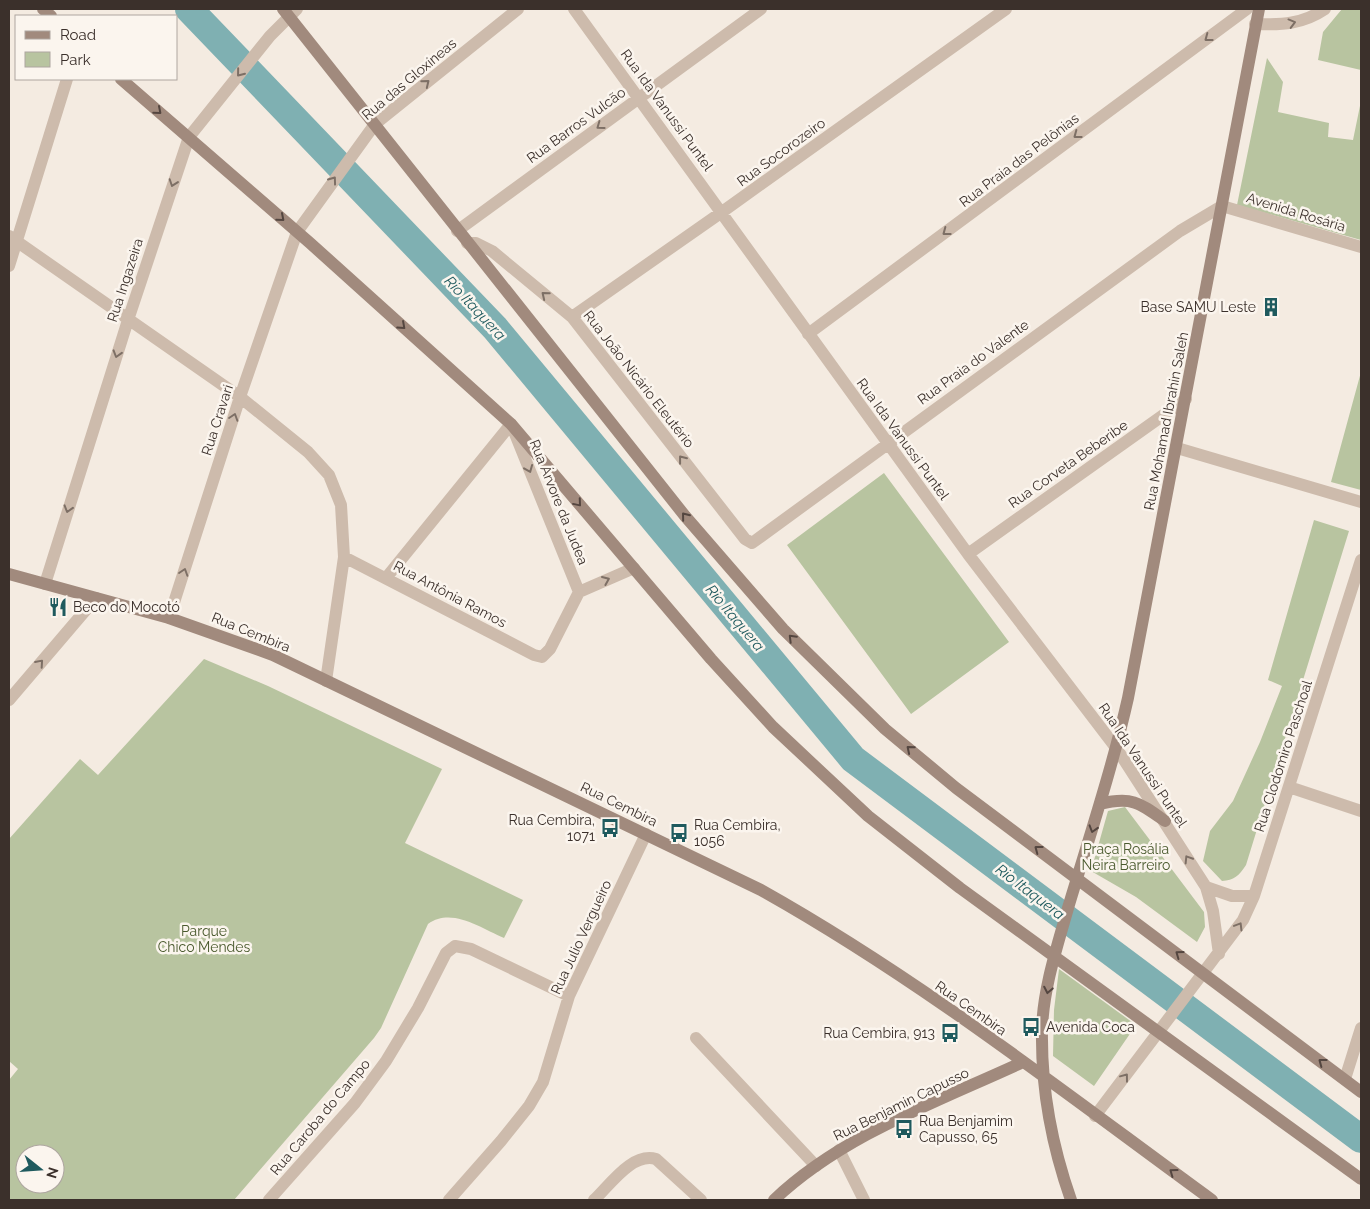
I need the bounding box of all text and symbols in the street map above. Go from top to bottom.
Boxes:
legend [15,15,178,80]
one-way arrow [1287,18,1296,29]
text: Road [60,26,96,44]
one-way arrow [1205,33,1214,41]
street label: Rua das Gloxíneas [359,35,459,123]
street label: Rua Ida Vanussi Puntel [618,46,717,174]
text: Park [60,51,91,69]
one-way arrow [237,67,246,76]
one-way arrow [421,79,430,88]
street label: Rua Barros Vulcão [524,84,628,166]
one-way arrow [153,105,162,114]
street label: Rua Praia das Pelônias [956,110,1082,210]
street label: Rua Socorozeiro [734,115,828,189]
one-way arrow [596,120,606,129]
one-way arrow [1073,129,1083,138]
one-way arrow [327,176,336,186]
one-way arrow [169,179,179,187]
street label: Avenida Rosária [1245,189,1347,235]
one-way arrow [275,212,284,221]
one-way arrow [943,226,952,235]
street label: Rua Ingazeira [104,236,146,324]
water label: Rio Itaquera [441,272,509,344]
one-way arrow [542,292,551,301]
building icon: Base SAMU Leste [1260,296,1282,318]
place label: Base SAMU Leste [1141,299,1256,315]
street label: Rua João Nicário Eleutério [580,307,698,451]
street label: Rua Praia do Valente [914,316,1032,408]
one-way arrow [396,320,405,329]
street label: Rua Mohamad Ibrahin Saleh [1141,330,1191,512]
one-way arrow [113,350,123,358]
street label: Rua Ida Vanussi Puntel [854,375,953,503]
street label: Rua Cravari [198,383,236,457]
one-way arrow [228,413,238,422]
street label: Rua Corveta Beberibe [1005,417,1131,511]
street label: Rua Árvore da Judea [527,437,592,567]
one-way arrow [680,456,688,465]
one-way arrow [523,464,533,473]
one-way arrow [572,497,581,506]
one-way arrow [64,505,74,513]
one-way arrow [682,513,690,522]
street label: Rua Antônia Ramos [391,557,509,631]
one-way arrow [178,568,188,576]
one-way arrow [601,576,610,586]
water label: Rio Itaquera [702,581,768,655]
restaurant icon: Beco do Mocotó [47,596,69,618]
place label: Beco do Mocotó [73,599,180,615]
street label: Rua Cembira [209,609,293,655]
one-way arrow [789,635,798,644]
one-way arrow [35,659,44,668]
street label: Rua Clodomiro Paschoal [1251,678,1315,834]
street label: Rua Ida Vanussi Puntel [1096,700,1191,830]
one-way arrow [907,747,916,755]
street label: Rua Cembira [578,779,660,829]
place label: Rua Cembira, 1071 [508,812,595,844]
bus stop icon: Rua Cembira, 1071 [599,817,621,839]
place label: Rua Cembira, 1056 [694,817,781,849]
bus stop icon: Rua Cembira, 1056 [668,822,690,844]
one-way arrow [1088,825,1098,833]
park label: Praça Rosália Neira Barreiro [1082,841,1170,873]
one-way arrow [1034,846,1044,855]
one-way arrow [1185,856,1195,865]
water label: Rio Itaquera [992,860,1068,924]
street label: Rua Julio Vergueiro [548,877,614,997]
park label: Parque Chico Mendes [158,923,251,955]
one-way arrow [1232,923,1242,932]
one-way arrow [1175,951,1185,960]
street label: Rua Cembira [932,978,1010,1038]
one-way arrow [1043,986,1053,995]
bus stop icon: Avenida Coca [1020,1016,1042,1038]
place label: Avenida Coca [1046,1019,1135,1035]
bus stop icon: Rua Cembira, 913 [939,1022,961,1044]
place label: Rua Cembira, 913 [823,1025,935,1041]
street label: Rua Caroba do Campo [267,1056,373,1178]
one-way arrow [1319,1060,1328,1068]
street label: Rua Benjamin Capusso [831,1064,971,1144]
one-way arrow [1119,1074,1127,1083]
place label: Rua Benjamim Capusso, 65 [919,1113,1013,1145]
bus stop icon: Rua Benjamim Capusso, 65 [893,1118,915,1140]
north arrow [15,1144,65,1194]
text: N [43,1165,62,1180]
one-way arrow [1170,1169,1179,1177]

